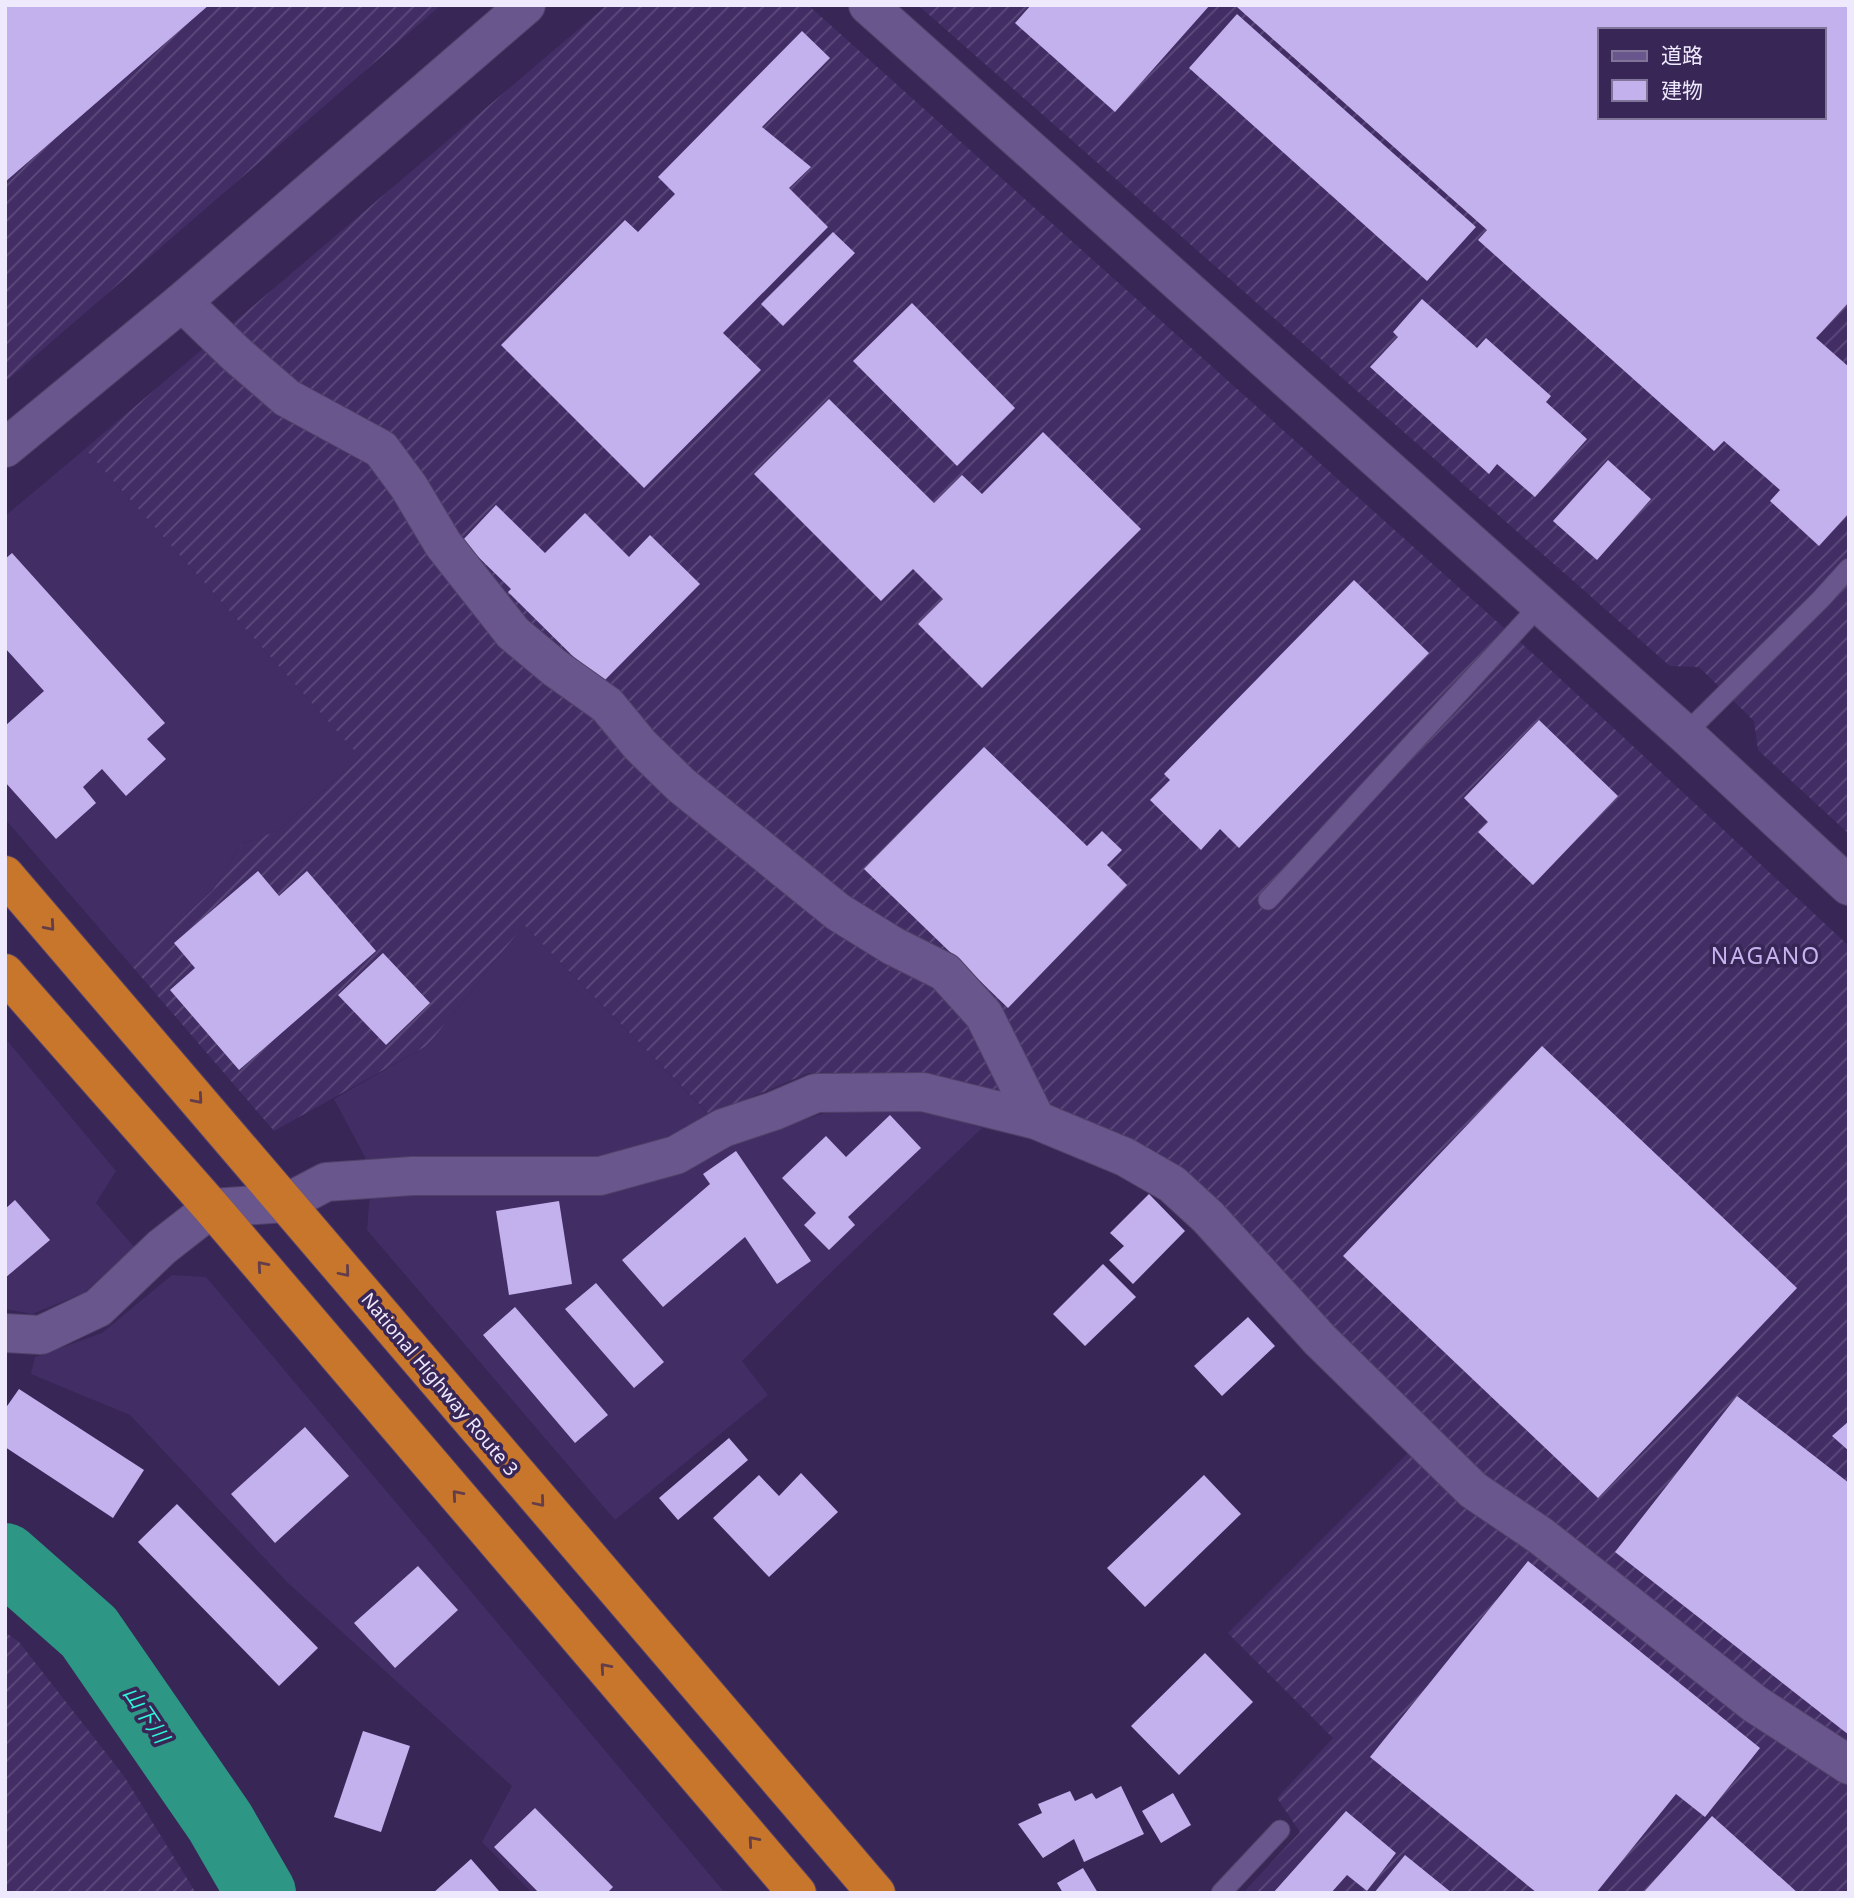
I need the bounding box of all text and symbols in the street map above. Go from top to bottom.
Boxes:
legend [1598,28,1826,119]
text: 道路 [1661,41,1703,69]
text: 建物 [1661,76,1703,104]
one-way arrow [42,918,54,931]
district label: NAGANO [1711,939,1821,971]
one-way arrow [190,1091,202,1104]
one-way arrow [258,1262,270,1275]
one-way arrow [337,1264,349,1277]
street label: National Highway Route 3 [356,1287,524,1481]
one-way arrow [453,1490,465,1503]
one-way arrow [532,1493,544,1506]
one-way arrow [601,1663,613,1676]
water label: 山下川 [118,1680,177,1750]
one-way arrow [749,1836,761,1849]

